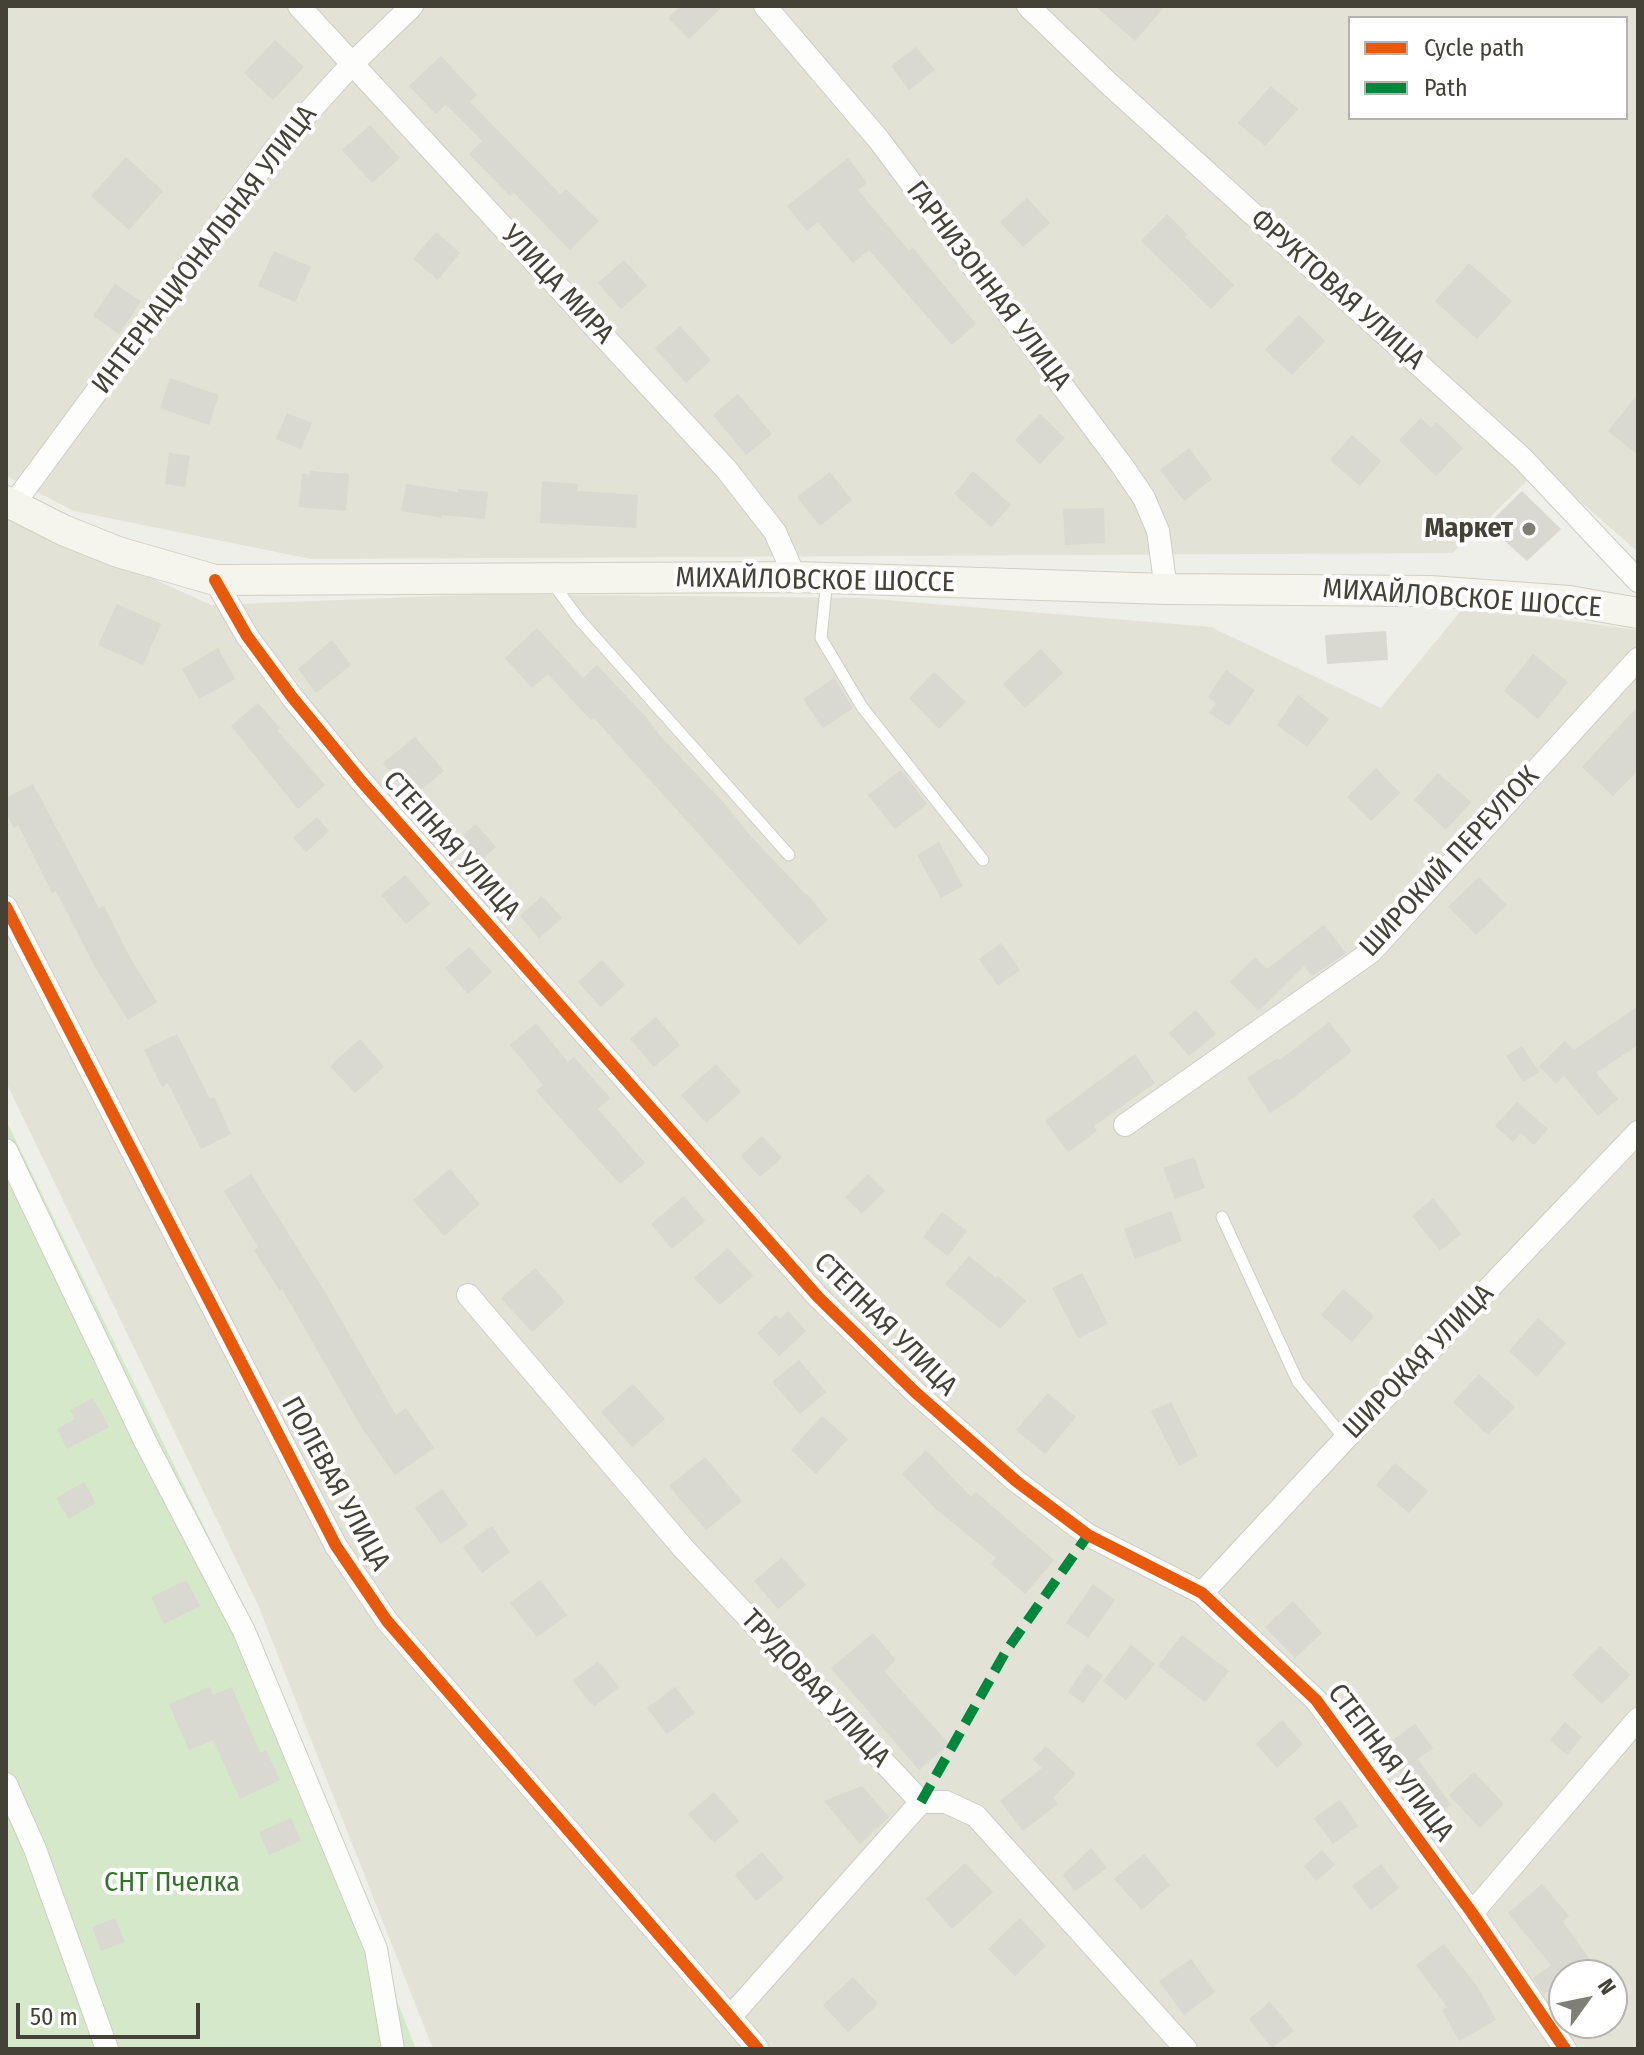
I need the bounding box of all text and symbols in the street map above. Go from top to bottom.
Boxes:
legend [1348,16,1628,120]
text: Cycle path [1424,34,1524,62]
text: Path [1424,74,1468,102]
street label: ИНТЕРНАЦИОНАЛЬНАЯ УЛИЦА [86,99,324,401]
street label: ГАРНИЗОННАЯ УЛИЦА [898,175,1078,397]
street label: ФРУКТОВАЯ УЛИЦА [1243,203,1431,377]
street label: УЛИЦА МИРА [494,219,620,351]
place label: Маркет [1424,512,1513,546]
marker: Маркет [1520,520,1538,538]
street label: МИХАЙЛОВСКОЕ ШОССЕ [675,562,955,600]
street label: МИХАЙЛОВСКОЕ ШОССЕ [1321,572,1603,626]
street label: ШИРОКИЙ ПЕРЕУЛОК [1353,760,1547,964]
street label: СТЕПНАЯ УЛИЦА [375,765,527,927]
street label: СТЕПНАЯ УЛИЦА [806,1246,964,1404]
street label: ШИРОКАЯ УЛИЦА [1337,1278,1501,1446]
street label: ПОЛЕВАЯ УЛИЦА [273,1391,397,1577]
street label: ТРУДОВАЯ УЛИЦА [733,1603,897,1775]
street label: СТЕПНАЯ УЛИЦА [1320,1678,1460,1848]
park label: СНТ Пчелка [104,1866,240,1900]
north arrow [1548,1959,1628,2039]
text: N [1592,1974,1622,2000]
scale bar [20,1987,204,2037]
text: 50 m [30,2003,78,2031]

